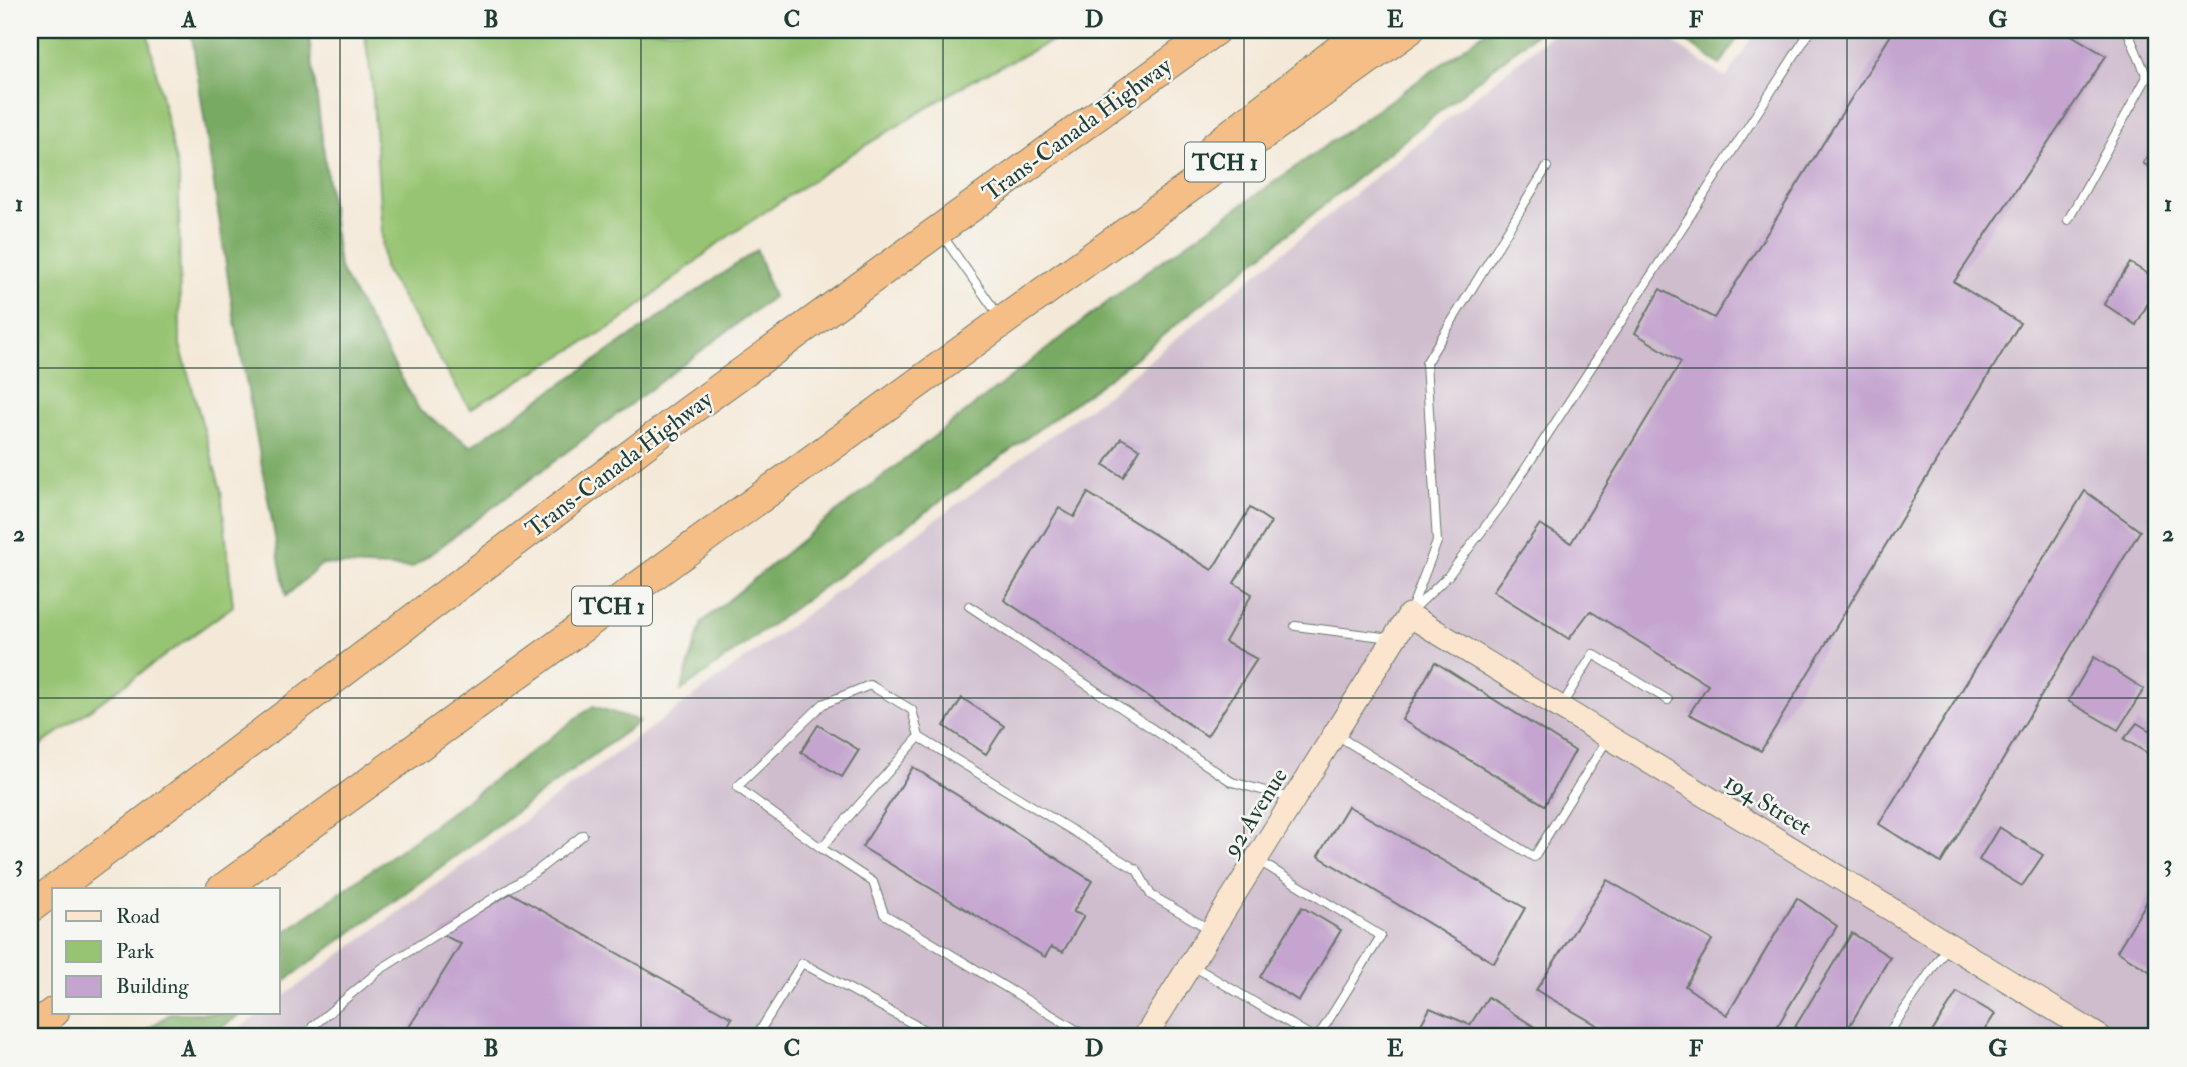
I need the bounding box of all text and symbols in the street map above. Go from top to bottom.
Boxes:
text: A [181,5,197,34]
text: B [483,5,499,34]
text: C [784,5,800,34]
text: D [1085,5,1103,34]
text: E [1387,5,1404,34]
text: F [1689,5,1704,34]
text: G [1988,5,2008,34]
street label: Trans-Canada Highway [977,50,1178,208]
road number: TCH 1 [1185,142,1265,182]
text: 1 [15,189,23,218]
text: 1 [2164,189,2172,218]
street label: Trans-Canada Highway [520,384,719,545]
text: 2 [13,519,25,548]
text: 2 [2162,519,2174,548]
road number: TCH 1 [572,586,652,626]
street label: 92 Avenue [1215,762,1295,864]
street label: 194 Street [1718,766,1817,843]
text: 3 [15,849,23,878]
text: 3 [2164,849,2172,878]
legend [52,888,280,1014]
text: Road [116,903,161,930]
text: Park [116,938,154,965]
text: Building [116,973,189,1000]
text: A [181,1034,197,1063]
text: B [483,1034,499,1063]
text: C [784,1034,800,1063]
text: D [1085,1034,1103,1063]
text: E [1387,1034,1404,1063]
text: F [1689,1034,1704,1063]
text: G [1988,1034,2008,1063]

